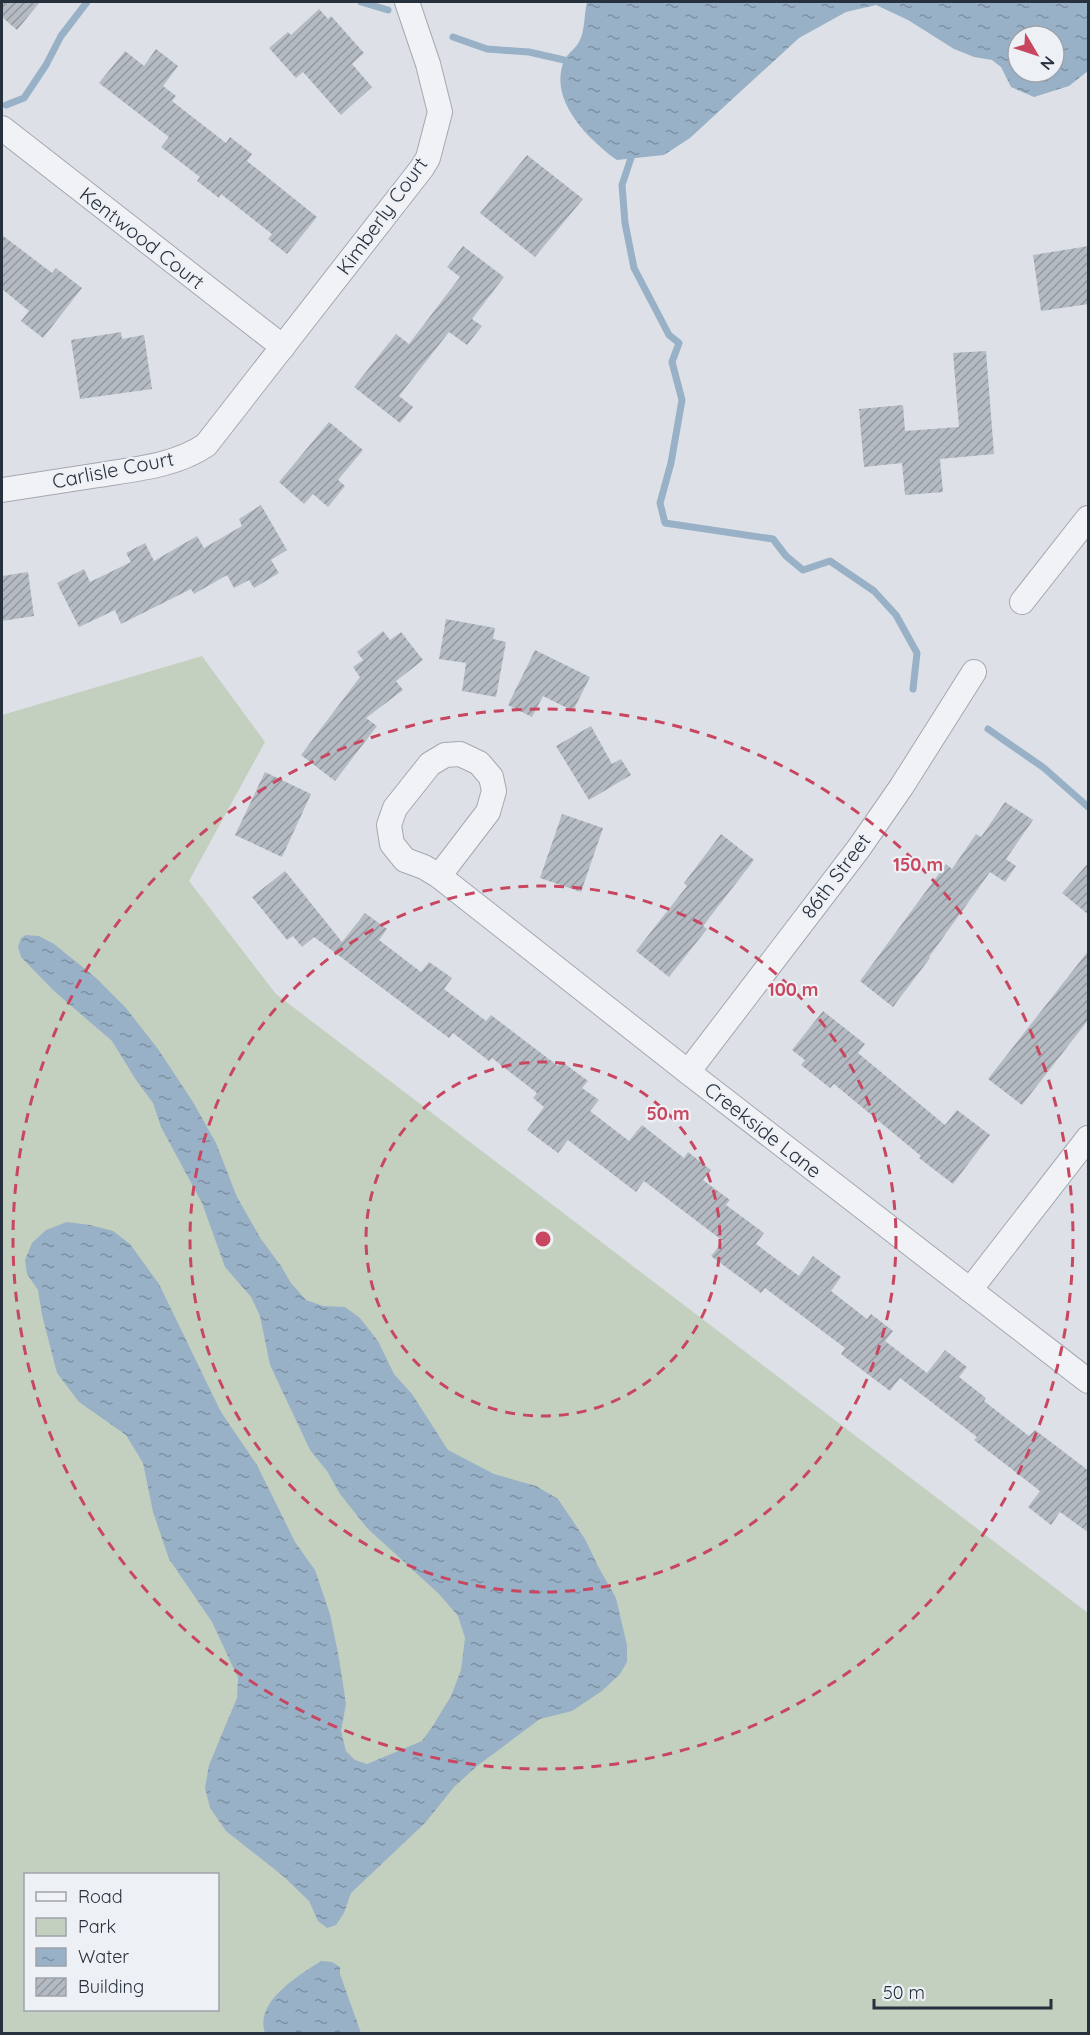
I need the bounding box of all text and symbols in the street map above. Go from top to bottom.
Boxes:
north arrow [1006,24,1066,84]
text: N [1036,53,1059,74]
street label: Kimberly Court [331,152,433,279]
street label: Kentwood Court [75,181,210,294]
street label: Carlisle Court [50,445,176,494]
street label: 86th Street [796,828,876,923]
text: 150 m [893,853,943,876]
text: 100 m [768,978,818,1001]
street label: Creekside Lane [700,1076,827,1183]
text: 50 m [646,1102,690,1125]
centre of rings [533,1229,553,1249]
legend [24,1873,219,2011]
text: Road [78,1885,123,1908]
text: Park [78,1915,116,1938]
text: Water [78,1945,129,1968]
scale bar [874,1972,1051,2010]
text: Building [78,1975,144,1998]
text: 50 m [883,1981,925,2004]

